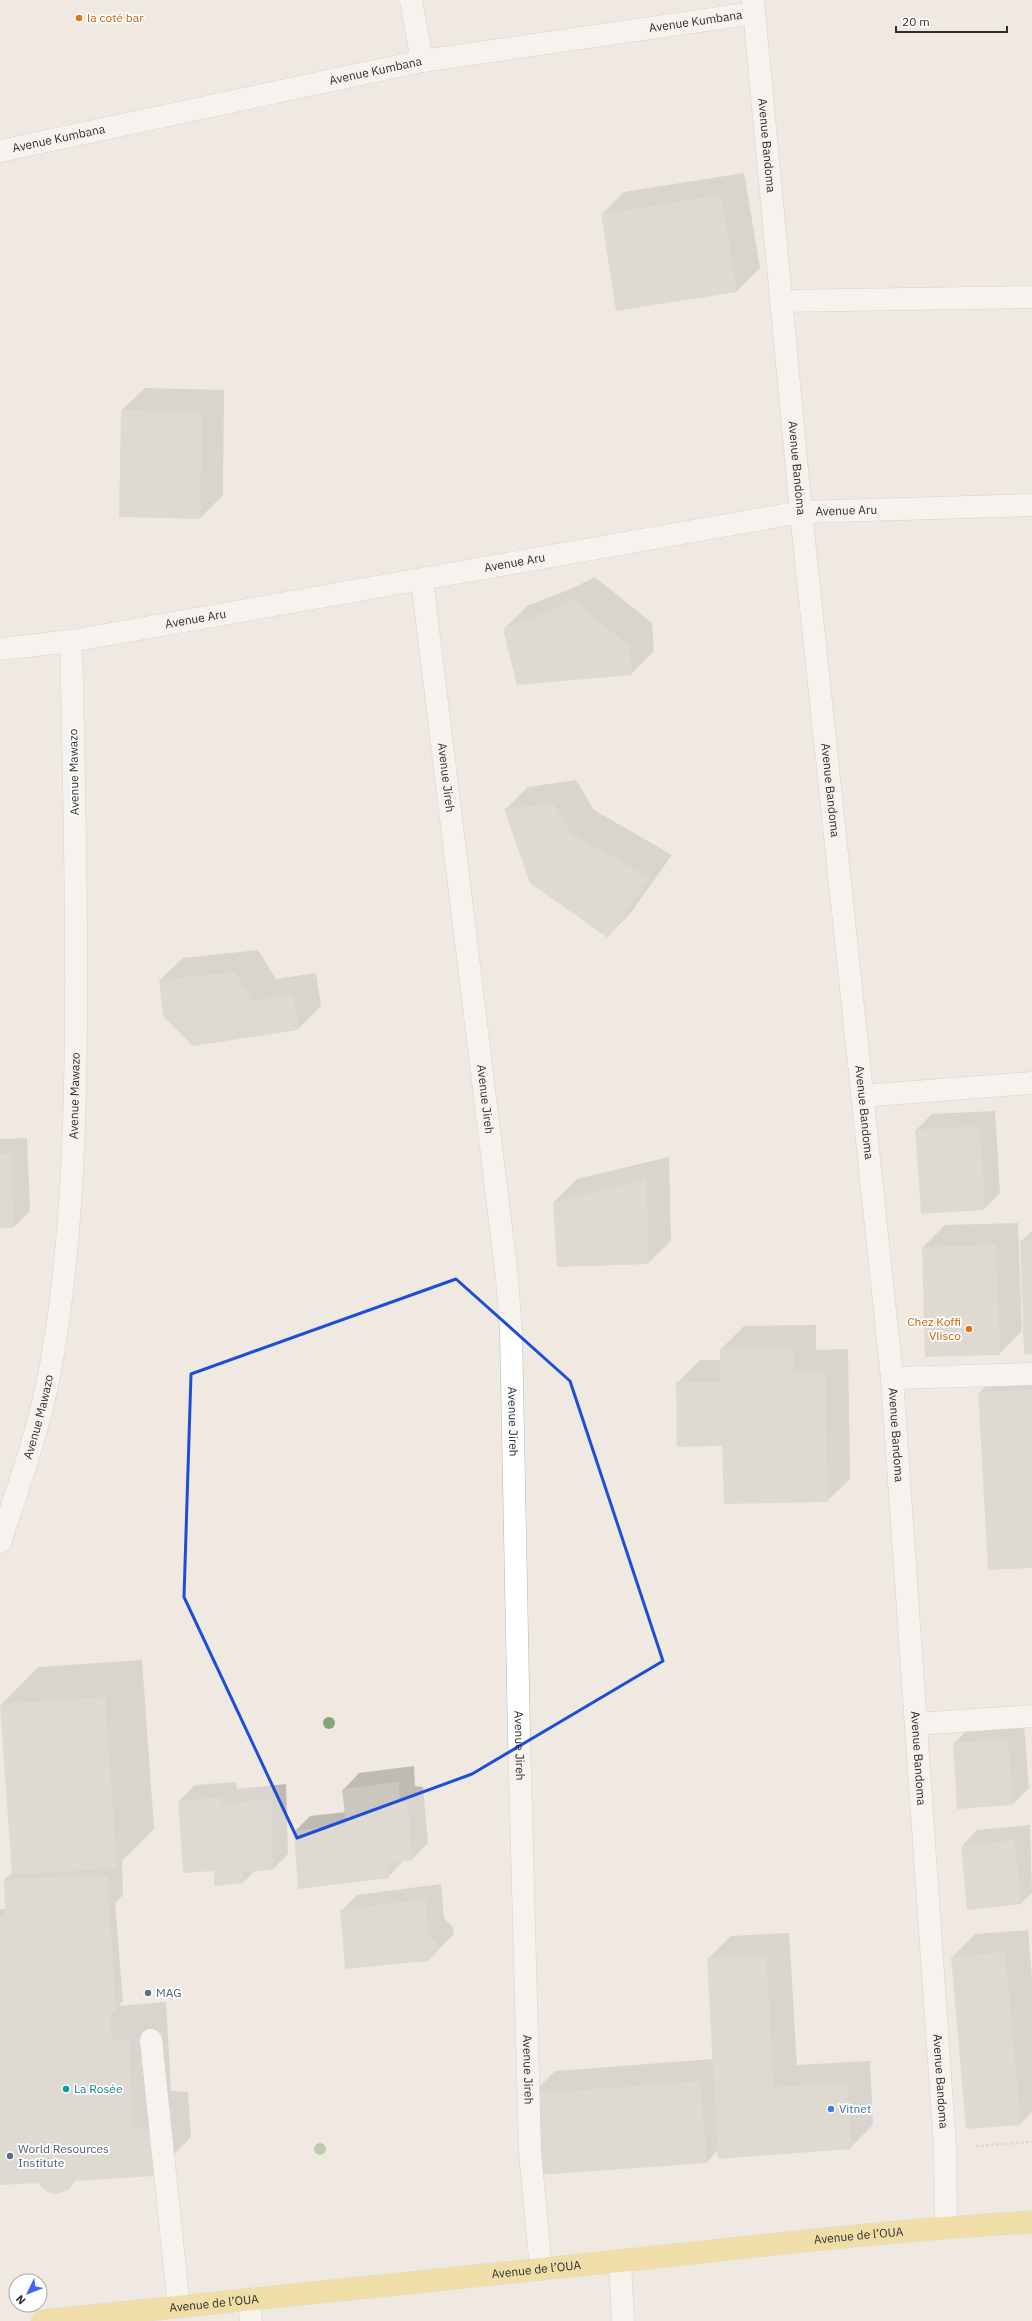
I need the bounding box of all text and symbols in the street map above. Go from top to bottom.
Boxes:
street label: Avenue Kumbana [648,7,744,35]
scale bar [896,8,1007,34]
place label: la coté bar [87,10,144,25]
marker: la coté bar [74,13,84,23]
text: 20 m [902,14,930,29]
street label: Avenue Kumbana [328,53,424,88]
street label: Avenue Bandoma [755,97,779,194]
street label: Avenue Kumbana [11,121,107,155]
street label: Avenue Bandoma [785,420,809,516]
street label: Avenue Aru [815,502,877,519]
street label: Avenue Aru [483,549,546,575]
street label: Avenue Aru [164,606,227,631]
street label: Avenue Mawazo [65,728,82,815]
street label: Avenue Jireh [435,742,458,813]
street label: Avenue Bandoma [818,742,843,839]
street label: Avenue Mawazo [65,1052,83,1139]
street label: Avenue Jireh [474,1064,497,1135]
street label: Avenue Bandoma [852,1065,877,1161]
place label: Chez Koffi Vlisco [907,1314,961,1343]
marker: Chez Koffi Vlisco [964,1324,974,1334]
street label: Avenue Mawazo [20,1373,56,1461]
street label: Avenue Jireh [505,1387,521,1457]
street label: Avenue Bandoma [886,1387,907,1483]
street label: Avenue Bandoma [908,1710,929,1806]
street label: Avenue Jireh [512,1711,528,1781]
place label: MAG [156,1985,182,2000]
marker: MAG [143,1988,153,1998]
street label: Avenue Jireh [520,2034,537,2105]
street label: Avenue Bandoma [930,2034,952,2130]
place label: La Rosée [74,2081,123,2096]
marker: La Rosée [61,2084,71,2094]
place label: Vitnet [839,2101,871,2116]
marker: Vitnet [826,2104,836,2114]
place label: World Resources Institute [18,2141,109,2170]
marker: World Resources Institute [5,2151,15,2161]
street label: Avenue de l’OUA [813,2224,904,2247]
street label: Avenue de l’OUA [491,2257,582,2281]
north arrow [8,2273,48,2313]
street label: Avenue de l’OUA [169,2291,260,2315]
text: N [13,2292,29,2308]

